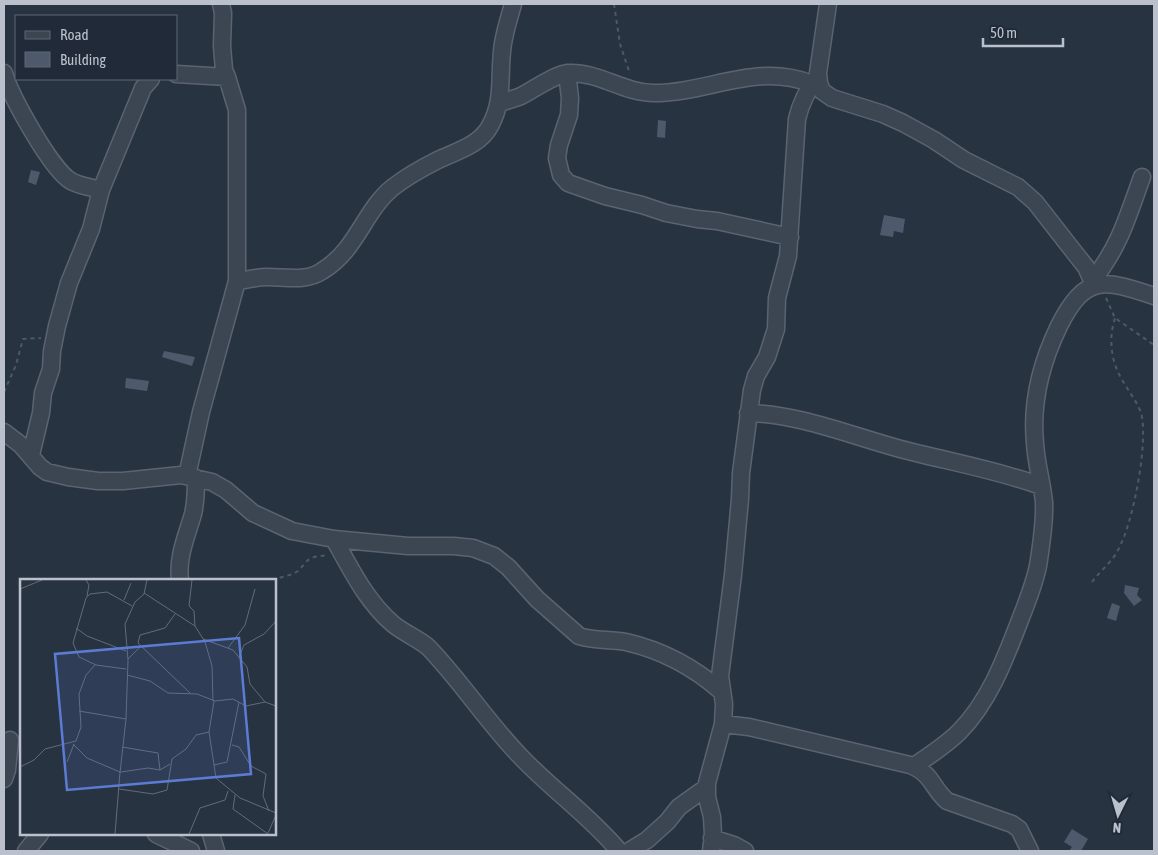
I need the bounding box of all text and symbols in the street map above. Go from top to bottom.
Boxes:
legend [15,15,178,80]
scale bar [983,15,1063,47]
text: 50 m [990,24,1017,41]
text: Road [60,26,89,43]
text: Building [60,51,106,68]
inset map [20,579,276,835]
north arrow [1093,790,1143,840]
text: N [1112,820,1122,836]

